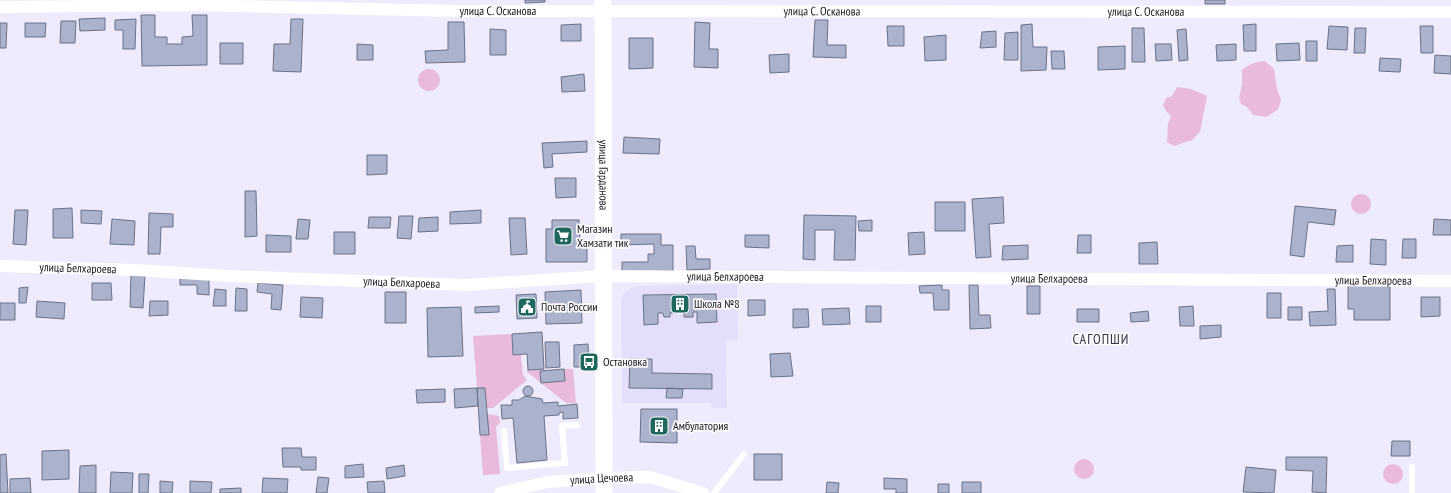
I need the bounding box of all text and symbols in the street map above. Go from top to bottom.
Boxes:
street label: улица С. Осканова [459,3,537,18]
street label: улица С. Осканова [783,3,861,18]
street label: улица С. Осканова [1107,4,1185,19]
street label: улица Гарданова [596,140,611,211]
place label: Магазин Хамзати тик [577,221,629,250]
supermarket icon: Магазин Хамзати тик [552,225,574,247]
street label: улица Белхароева [39,259,117,276]
street label: улица Белхароева [687,268,764,284]
street label: улица Белхароева [1011,270,1088,286]
street label: улица Белхароева [1335,272,1412,288]
street label: улица Белхароева [363,273,441,291]
building icon: Школа №8 [669,293,691,315]
public building icon: Почта России [516,296,538,318]
place label: Школа №8 [694,296,740,311]
place label: Почта России [541,299,598,314]
district label: САГОПШИ [1073,330,1129,348]
bus stop icon: Остановка [578,351,600,373]
place label: Остановка [603,354,647,369]
building icon: Амбулатория [648,415,670,437]
place label: Амбулатория [673,418,728,433]
street label: улица Цечоева [570,469,634,487]

